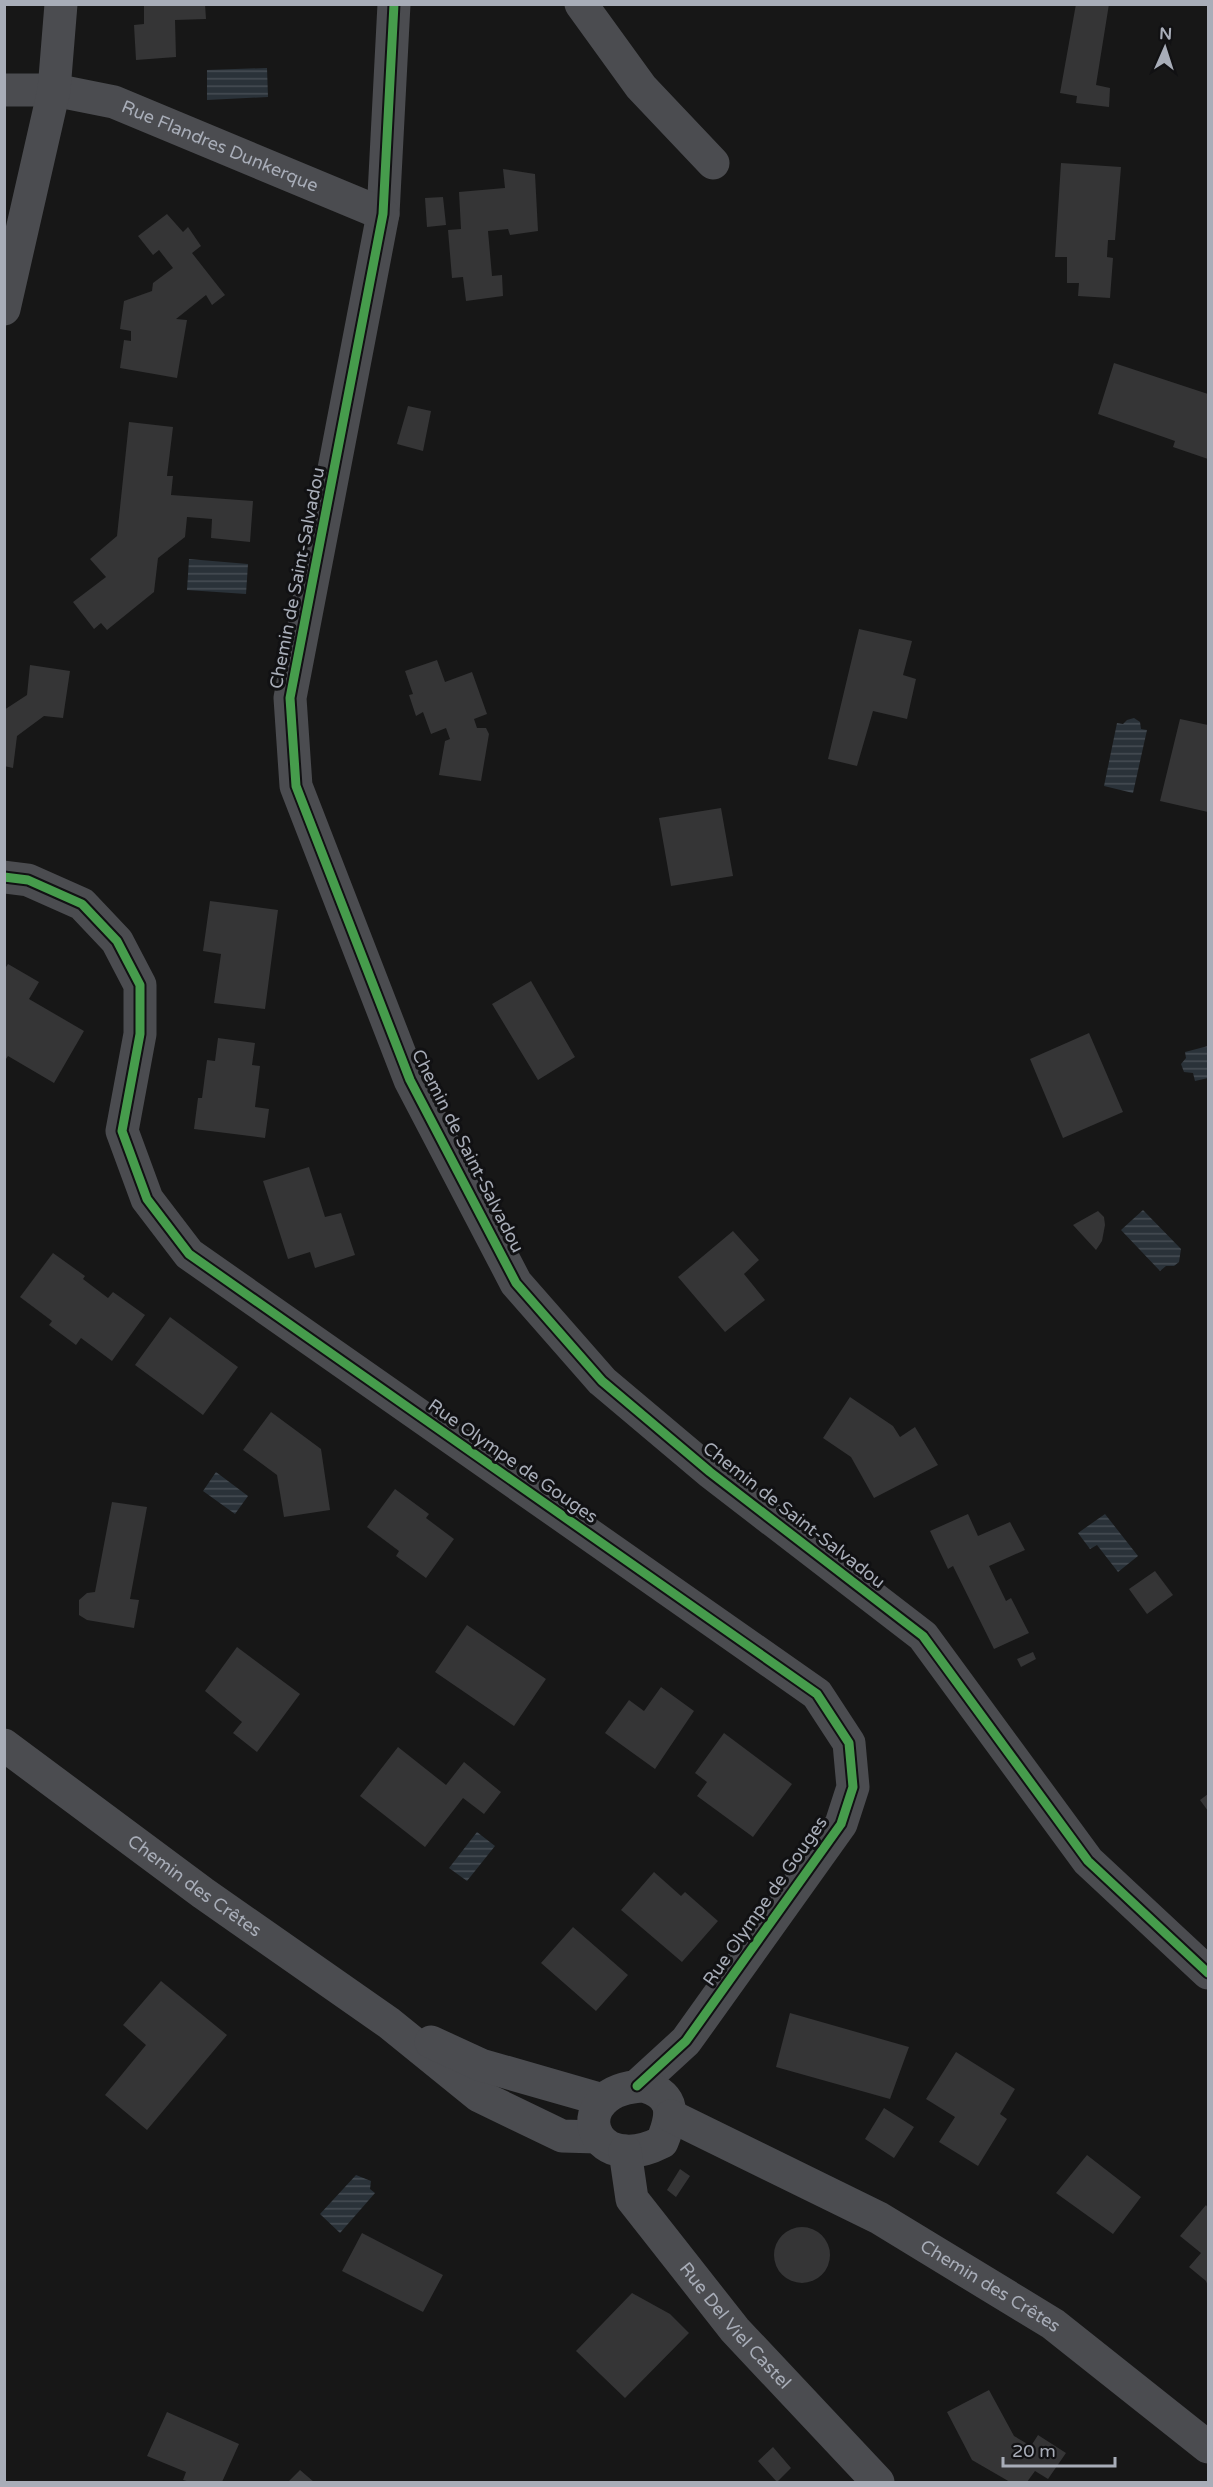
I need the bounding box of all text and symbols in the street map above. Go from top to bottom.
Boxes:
north arrow [1135,18,1195,78]
text: N [1159,24,1173,44]
street label: Rue Flandres Dunkerque [118,95,322,197]
street label: Chemin de Saint-Salvadou [265,465,329,691]
street label: Chemin de Saint-Salvadou [407,1046,529,1256]
street label: Rue Olympe de Gouges [424,1394,602,1528]
street label: Chemin de Saint-Salvadou [698,1437,890,1593]
street label: Rue Olympe de Gouges [698,1812,832,1990]
street label: Chemin des Crêtes [123,1830,266,1942]
street label: Chemin des Crêtes [916,2235,1065,2337]
street label: Rue Del Viel Castel [675,2258,796,2394]
scale bar [1003,2430,1116,2468]
text: 20 m [1012,2440,1056,2462]

